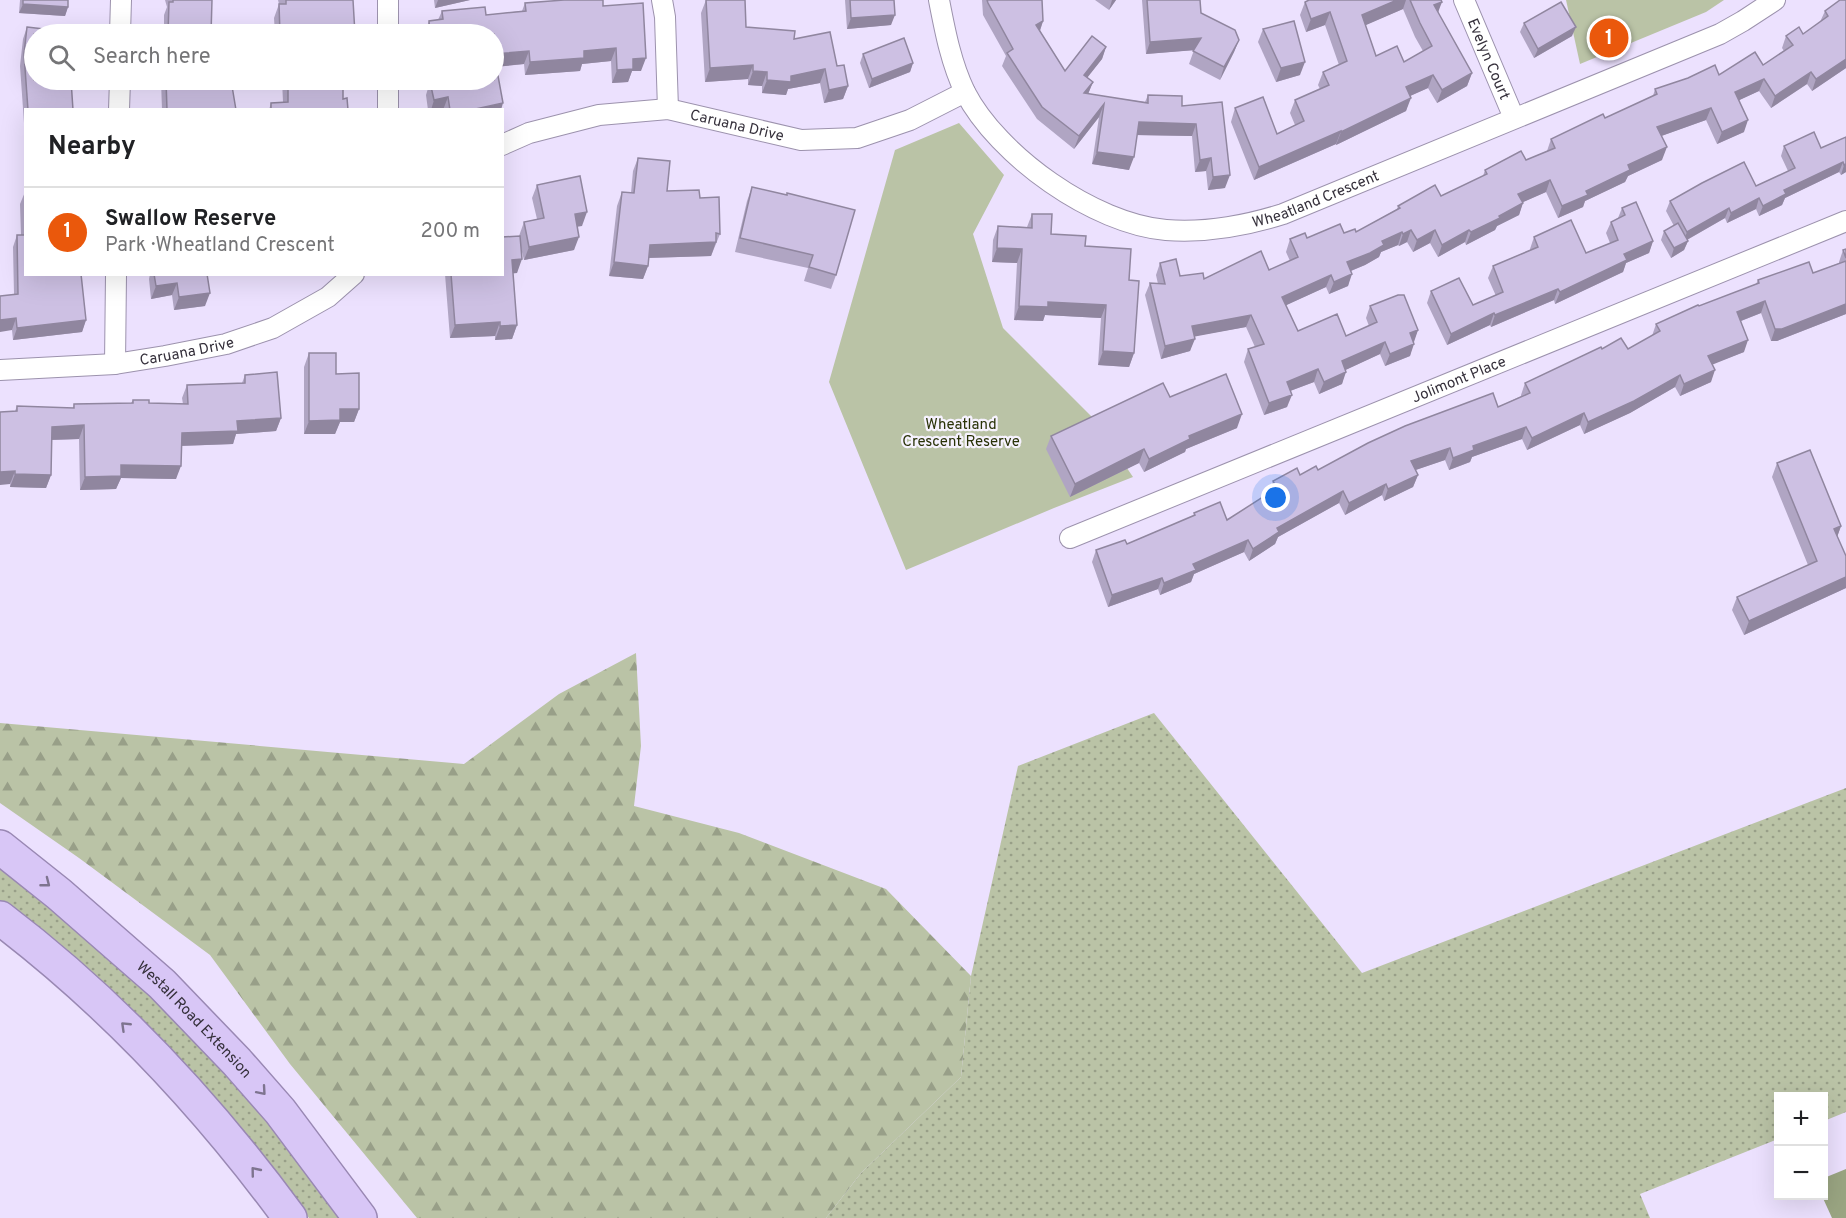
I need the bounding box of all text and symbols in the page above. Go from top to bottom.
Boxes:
pin: 1 [1590,15,1628,60]
street label: Evelyn Court [1462,16,1513,103]
search box [24,24,504,90]
icon: search [45,41,78,74]
text: Search here [93,44,211,71]
street label: Caruana Drive [688,106,785,147]
text: Nearby [48,131,136,164]
street label: Wheatland Crescent [1250,167,1382,233]
text: Swallow Reserve [105,206,276,233]
text: 1 [64,219,72,245]
text: 200 m [421,219,480,245]
text: Park · Wheatland Crescent [105,233,335,259]
street label: Caruana Drive [138,334,237,371]
street label: Jolimont Place [1409,353,1509,408]
park label: Wheatland Crescent Reserve [902,416,1020,452]
your location [1261,483,1290,512]
one-way arrow [39,876,50,887]
street label: Westall Road Extension [132,958,255,1083]
one-way arrow [122,1022,132,1033]
one-way arrow [255,1084,266,1095]
map controls [1774,1092,1828,1200]
button: + [1774,1092,1828,1146]
button: − [1774,1146,1828,1200]
one-way arrow [251,1167,262,1178]

